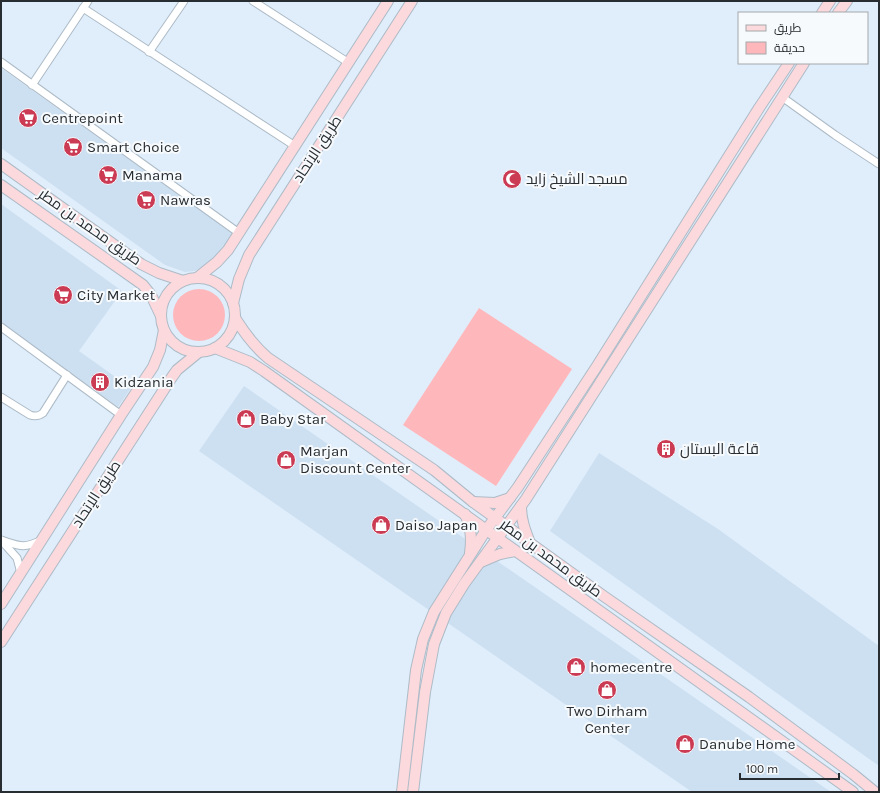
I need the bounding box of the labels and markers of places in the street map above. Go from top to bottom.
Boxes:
supermarket icon: Centrepoint [17,107,39,129]
place label: Centrepoint [42,109,123,127]
supermarket icon: Smart Choice [62,136,84,158]
place label: Smart Choice [87,138,179,156]
supermarket icon: Manama [97,164,119,186]
place label: Manama [122,166,183,184]
mosque icon: مسجد الشيخ زايد [501,168,523,190]
place label: مسجد الشيخ زايد [526,170,628,190]
supermarket icon: Nawras [135,189,157,211]
place label: Nawras [160,191,211,209]
supermarket icon: City Market [52,284,74,306]
place label: City Market [77,286,155,304]
building icon: Kidzania [89,371,111,393]
place label: Kidzania [114,373,174,391]
shop icon: Baby Star [235,408,257,430]
place label: Baby Star [260,410,326,428]
building icon: قاعة البستان [655,438,677,460]
place label: قاعة البستان [680,440,759,459]
place label: Marjan Discount Center [300,442,411,477]
shop icon: Marjan Discount Center [275,449,297,471]
shop icon: Daiso Japan [370,514,392,536]
place label: Daiso Japan [395,516,478,534]
shop icon: homecentre [565,656,587,678]
place label: homecentre [590,658,672,676]
shop icon: Two Dirham Center [596,679,618,701]
place label: Two Dirham Center [567,702,647,737]
shop icon: Danube Home [674,733,696,755]
place label: Danube Home [699,735,795,753]

